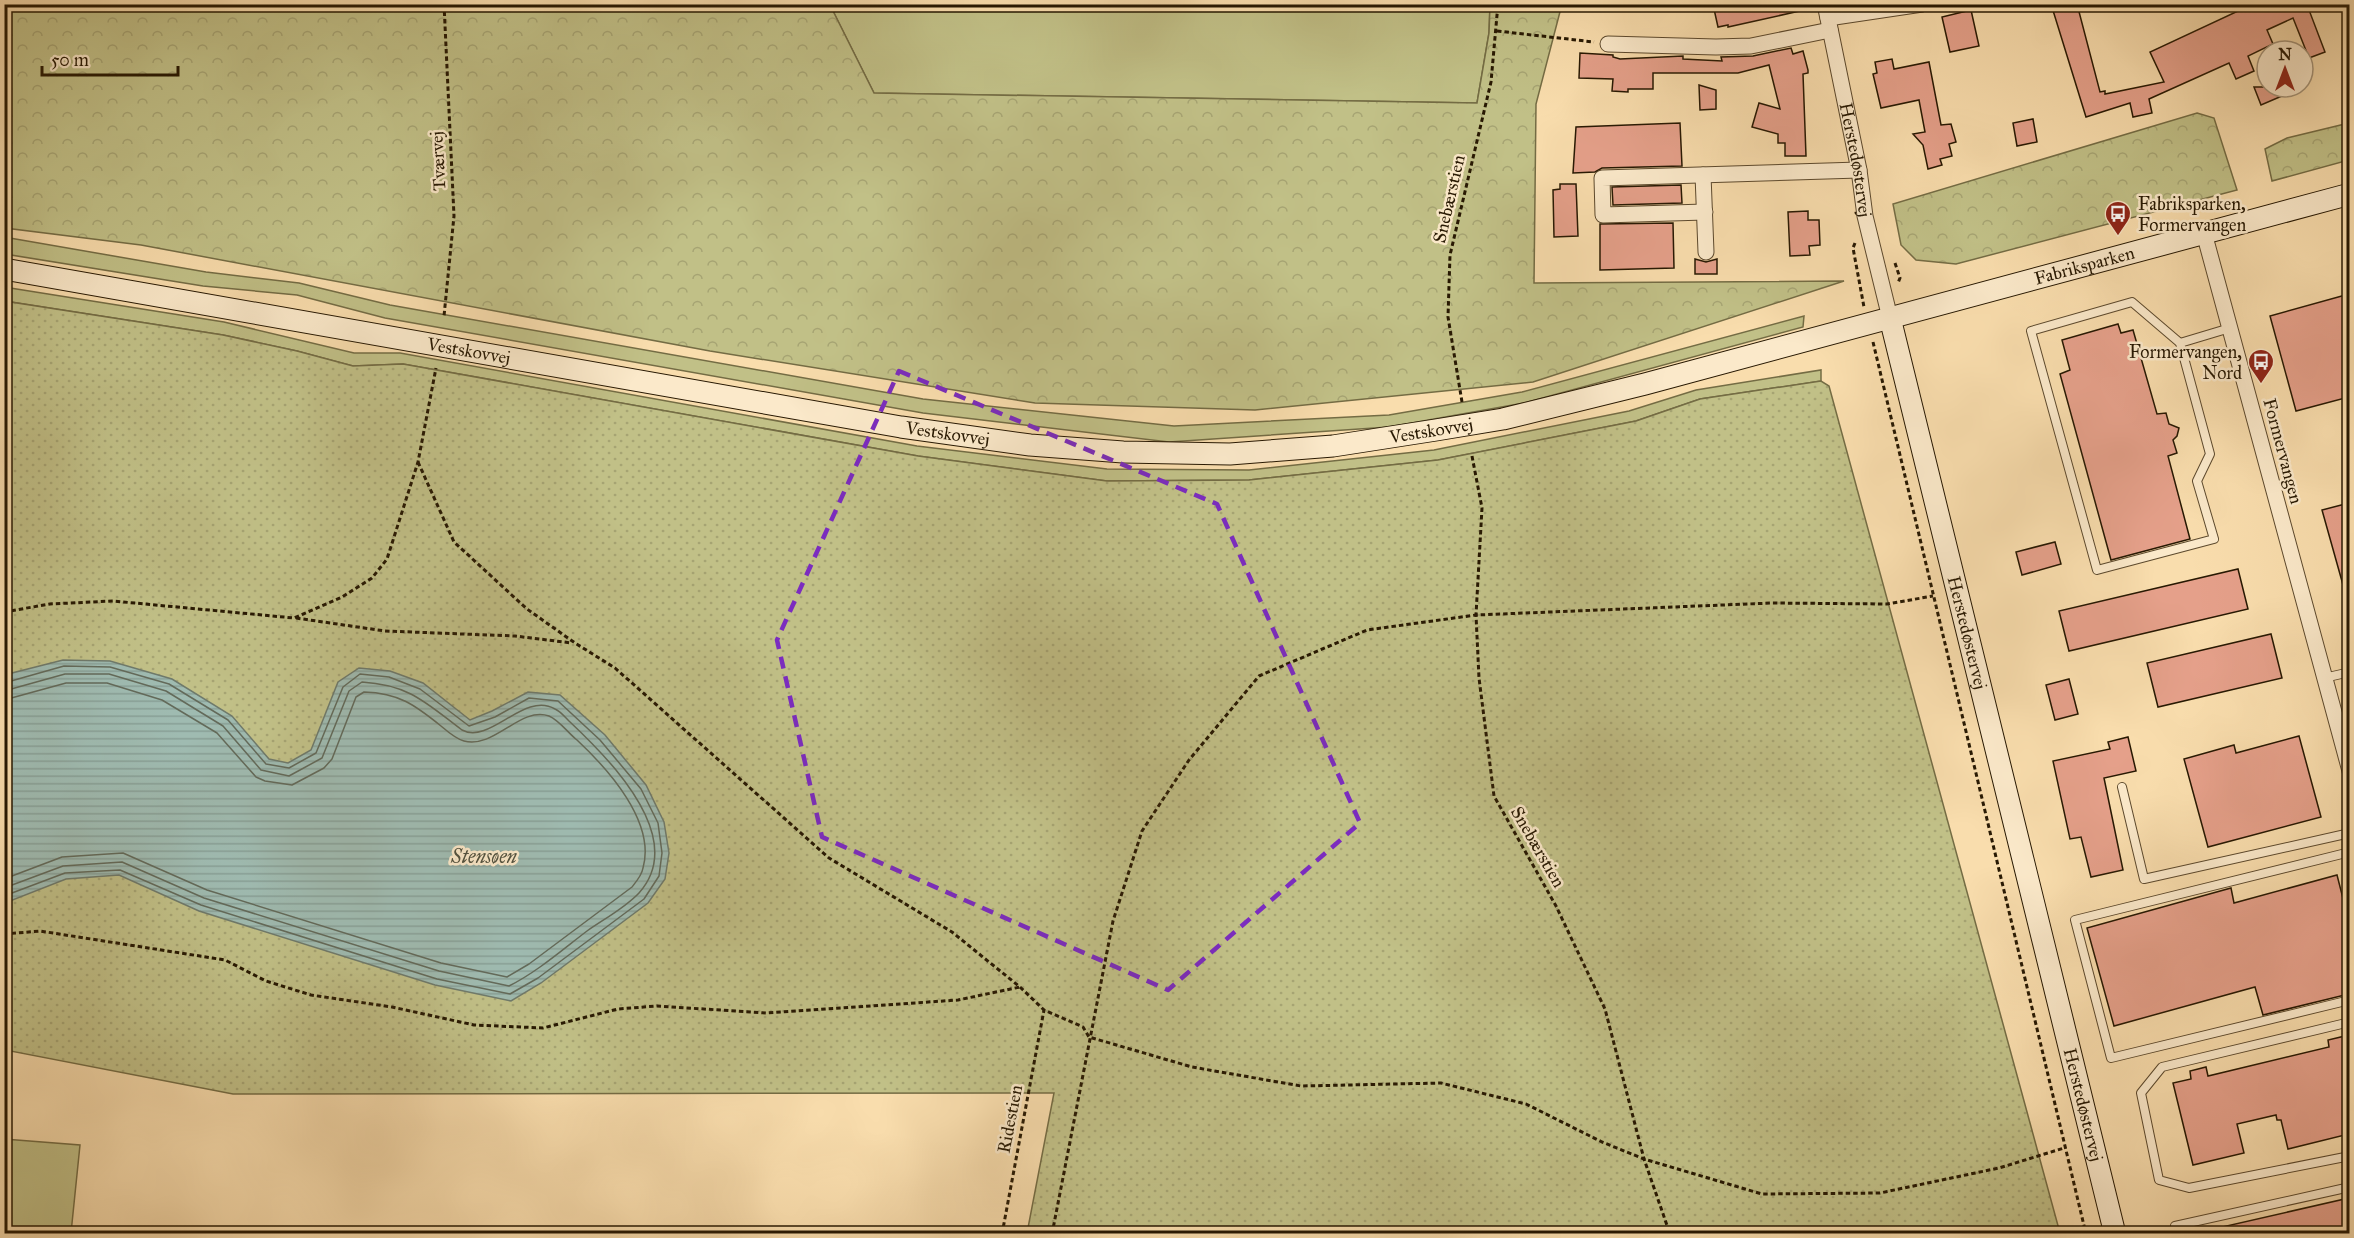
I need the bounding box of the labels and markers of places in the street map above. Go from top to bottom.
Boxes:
place label: Fabriksparken, Formervangen [2138,193,2247,237]
bus stop icon: Fabriksparken, Formervangen [2103,199,2133,237]
place label: Formervangen, Nord [2129,341,2242,384]
bus stop icon: Formervangen, Nord [2246,347,2276,385]

